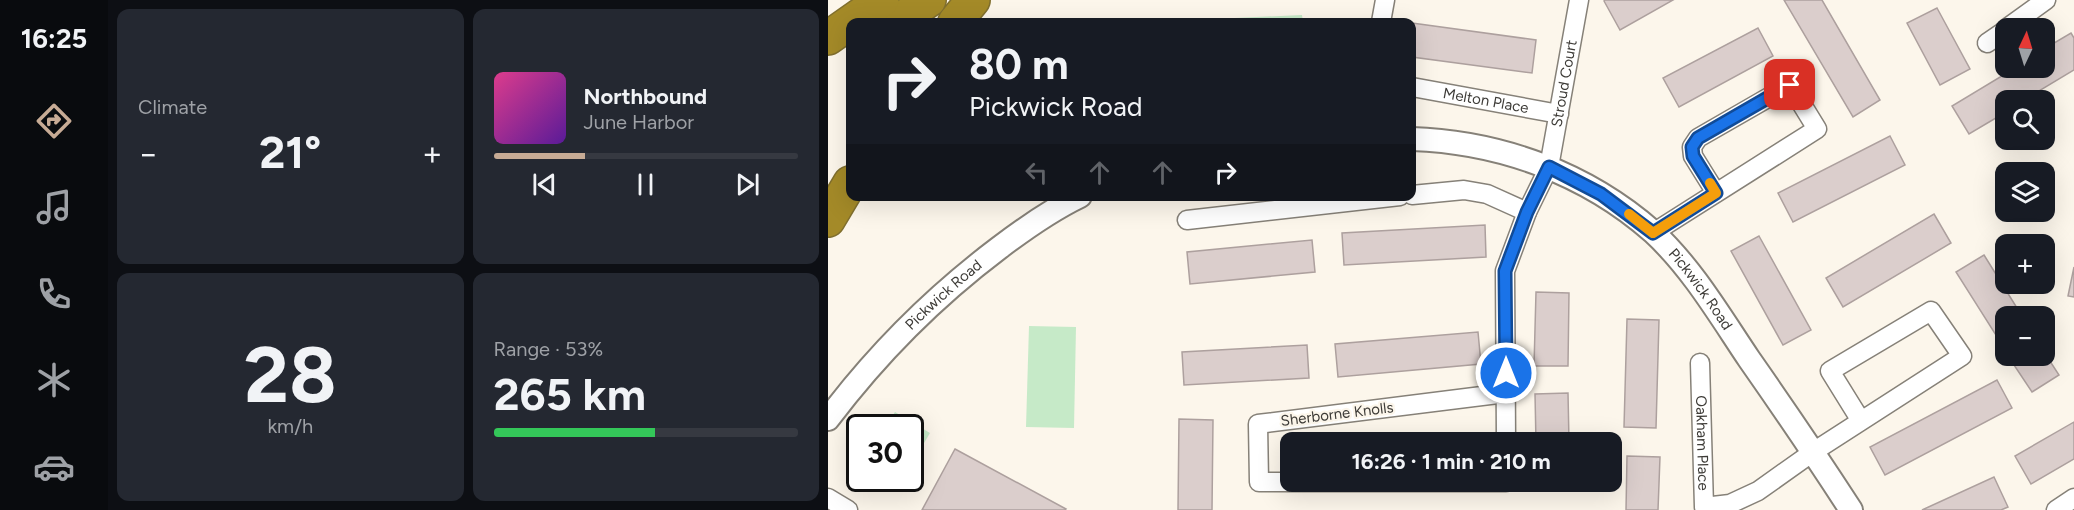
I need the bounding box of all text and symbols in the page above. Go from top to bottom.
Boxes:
north arrow [1995,18,2055,78]
map controls [1995,18,2055,366]
text: 16:25 [21,22,87,55]
street label: Stroud Court [1547,38,1581,128]
text: 80 m [969,39,1069,90]
icon: right [870,42,948,120]
pin [1764,59,1815,110]
icon: arrive [1773,68,1806,101]
text: Northbound [584,83,707,110]
street label: Melton Place [1442,84,1530,117]
text: Pickwick Road [969,90,1143,123]
button: search [1995,90,2055,150]
text: Climate [138,95,207,119]
icon: directions [33,100,75,142]
text: June Harbor [584,110,694,134]
text: 21° [259,125,321,179]
text: − [138,134,159,173]
text: + [422,134,443,173]
icon: left [1020,156,1053,189]
icon: ahead [1083,156,1116,189]
icon: ahead [1146,156,1179,189]
icon: right [1209,156,1242,189]
button: layers [1995,162,2055,222]
icon: previous [528,168,561,201]
icon: pause [629,168,662,201]
icon: next [731,168,764,201]
icon: music [33,186,75,228]
button: + [1995,234,2055,294]
street label: Pickwick Road [1665,245,1736,333]
street label: Pickwick Road [901,256,985,334]
icon: phone [33,273,75,315]
button: − [1995,306,2055,366]
text: 28 [244,328,337,422]
text: Range · 53% [494,337,603,361]
position arrow [1474,341,1538,405]
icon: climate [33,359,75,401]
text: 265 km [494,367,646,421]
street label: Oakham Place [1692,395,1713,491]
street label: Sherborne Knolls [1280,398,1394,430]
text: km/h [267,414,313,438]
speed limit sign: 30 [846,414,924,492]
icon: car [33,446,75,488]
text: 16:26 · 1 min · 210 m [1351,448,1551,475]

